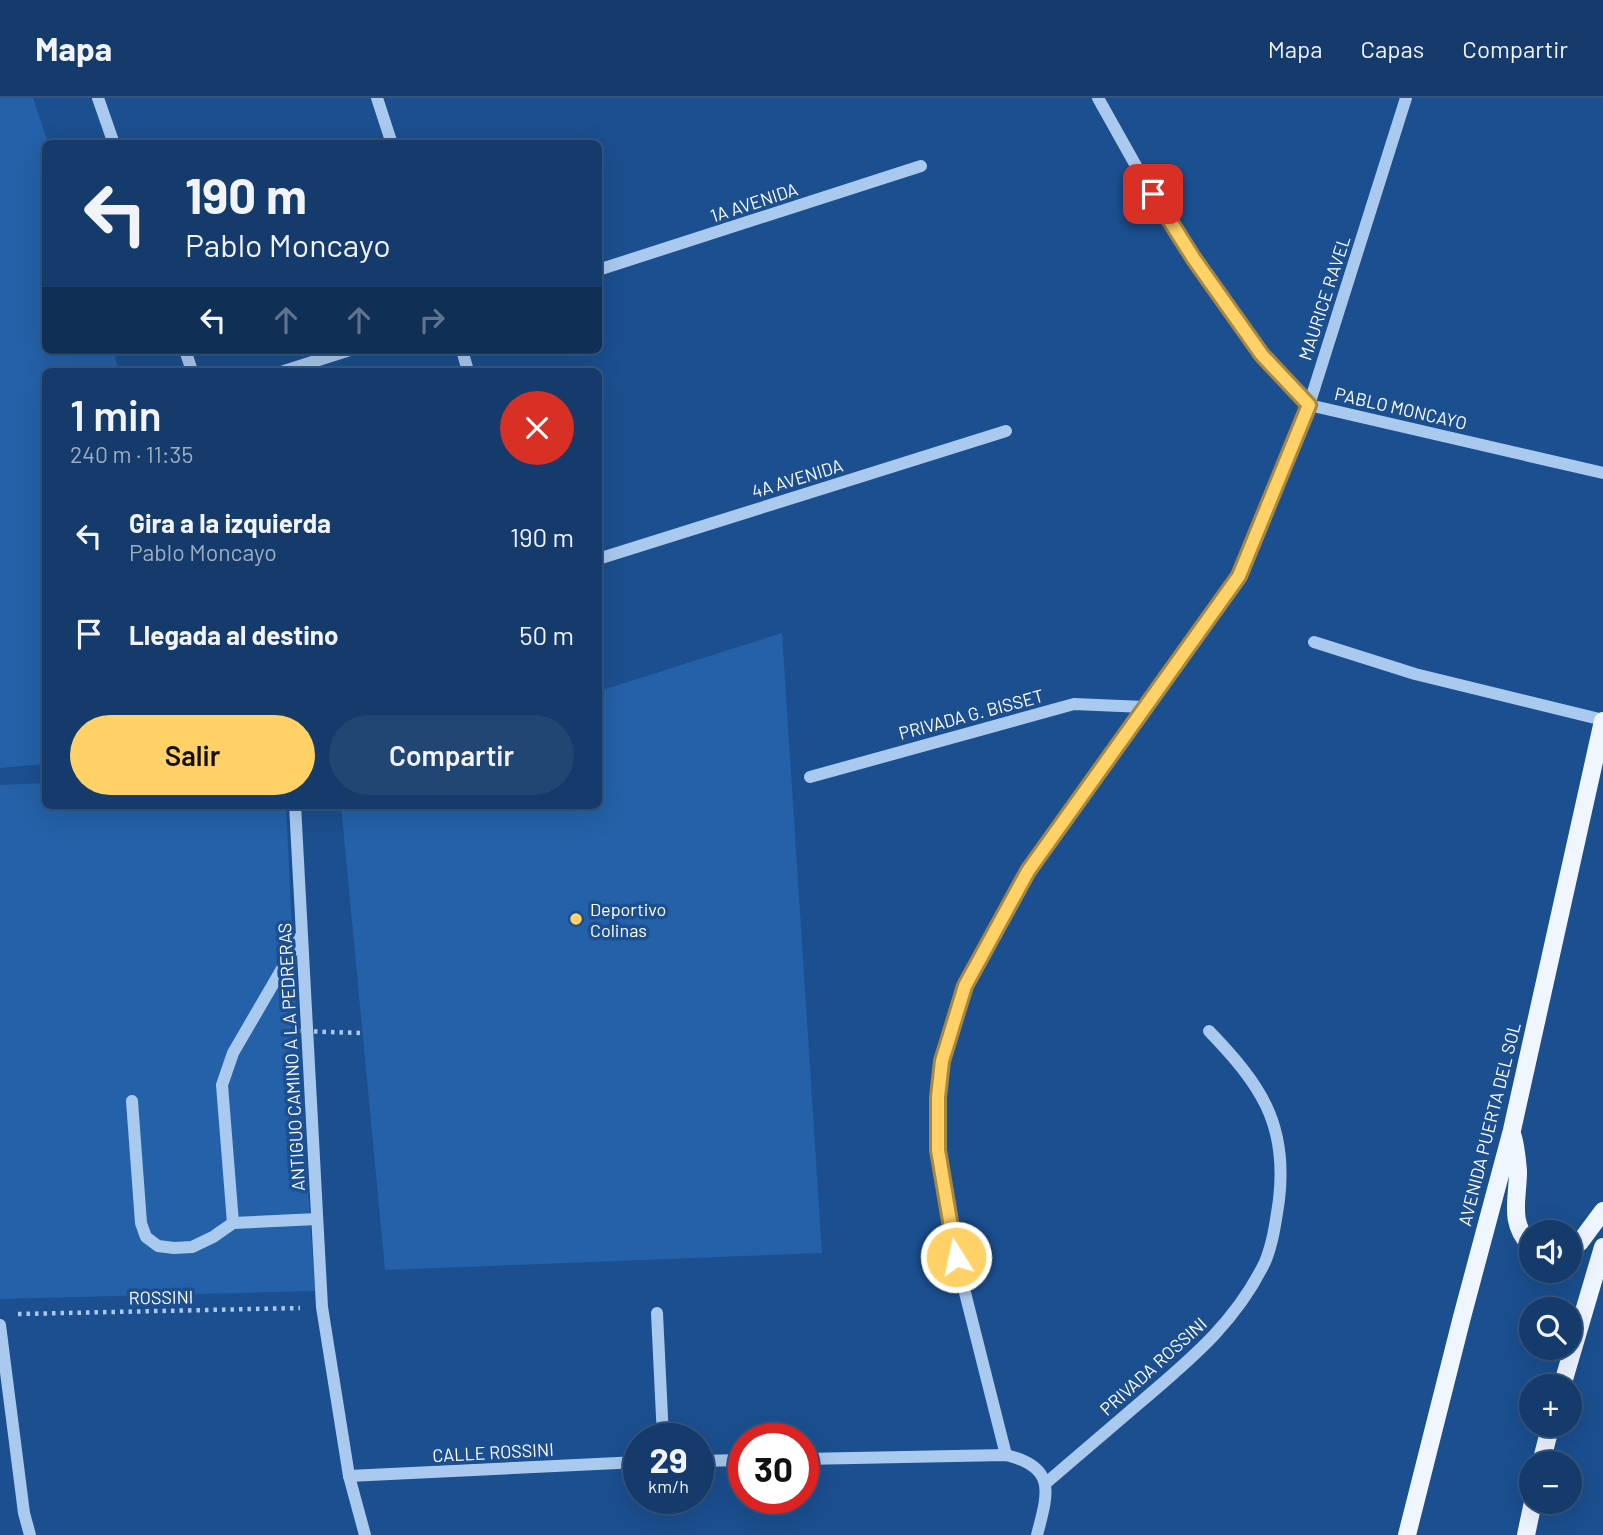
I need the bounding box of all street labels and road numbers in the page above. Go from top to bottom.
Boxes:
street label: 1A AVENIDA [708,178,801,226]
street label: MAURICE RAVEL [1294,233,1354,363]
street label: PABLO MONCAYO [1333,382,1469,434]
street label: 4A AVENIDA [749,454,845,502]
street label: PRIVADA G. BISSET [896,684,1046,744]
street label: ANTIGUO CAMINO A LA PEDRERAS [273,922,309,1192]
street label: AVENIDA PUERTA DEL SOL [1453,1020,1525,1228]
street label: ROSSINI [128,1285,194,1309]
street label: PRIVADA ROSSINI [1095,1312,1211,1420]
street label: CALLE ROSSINI [432,1438,554,1466]

